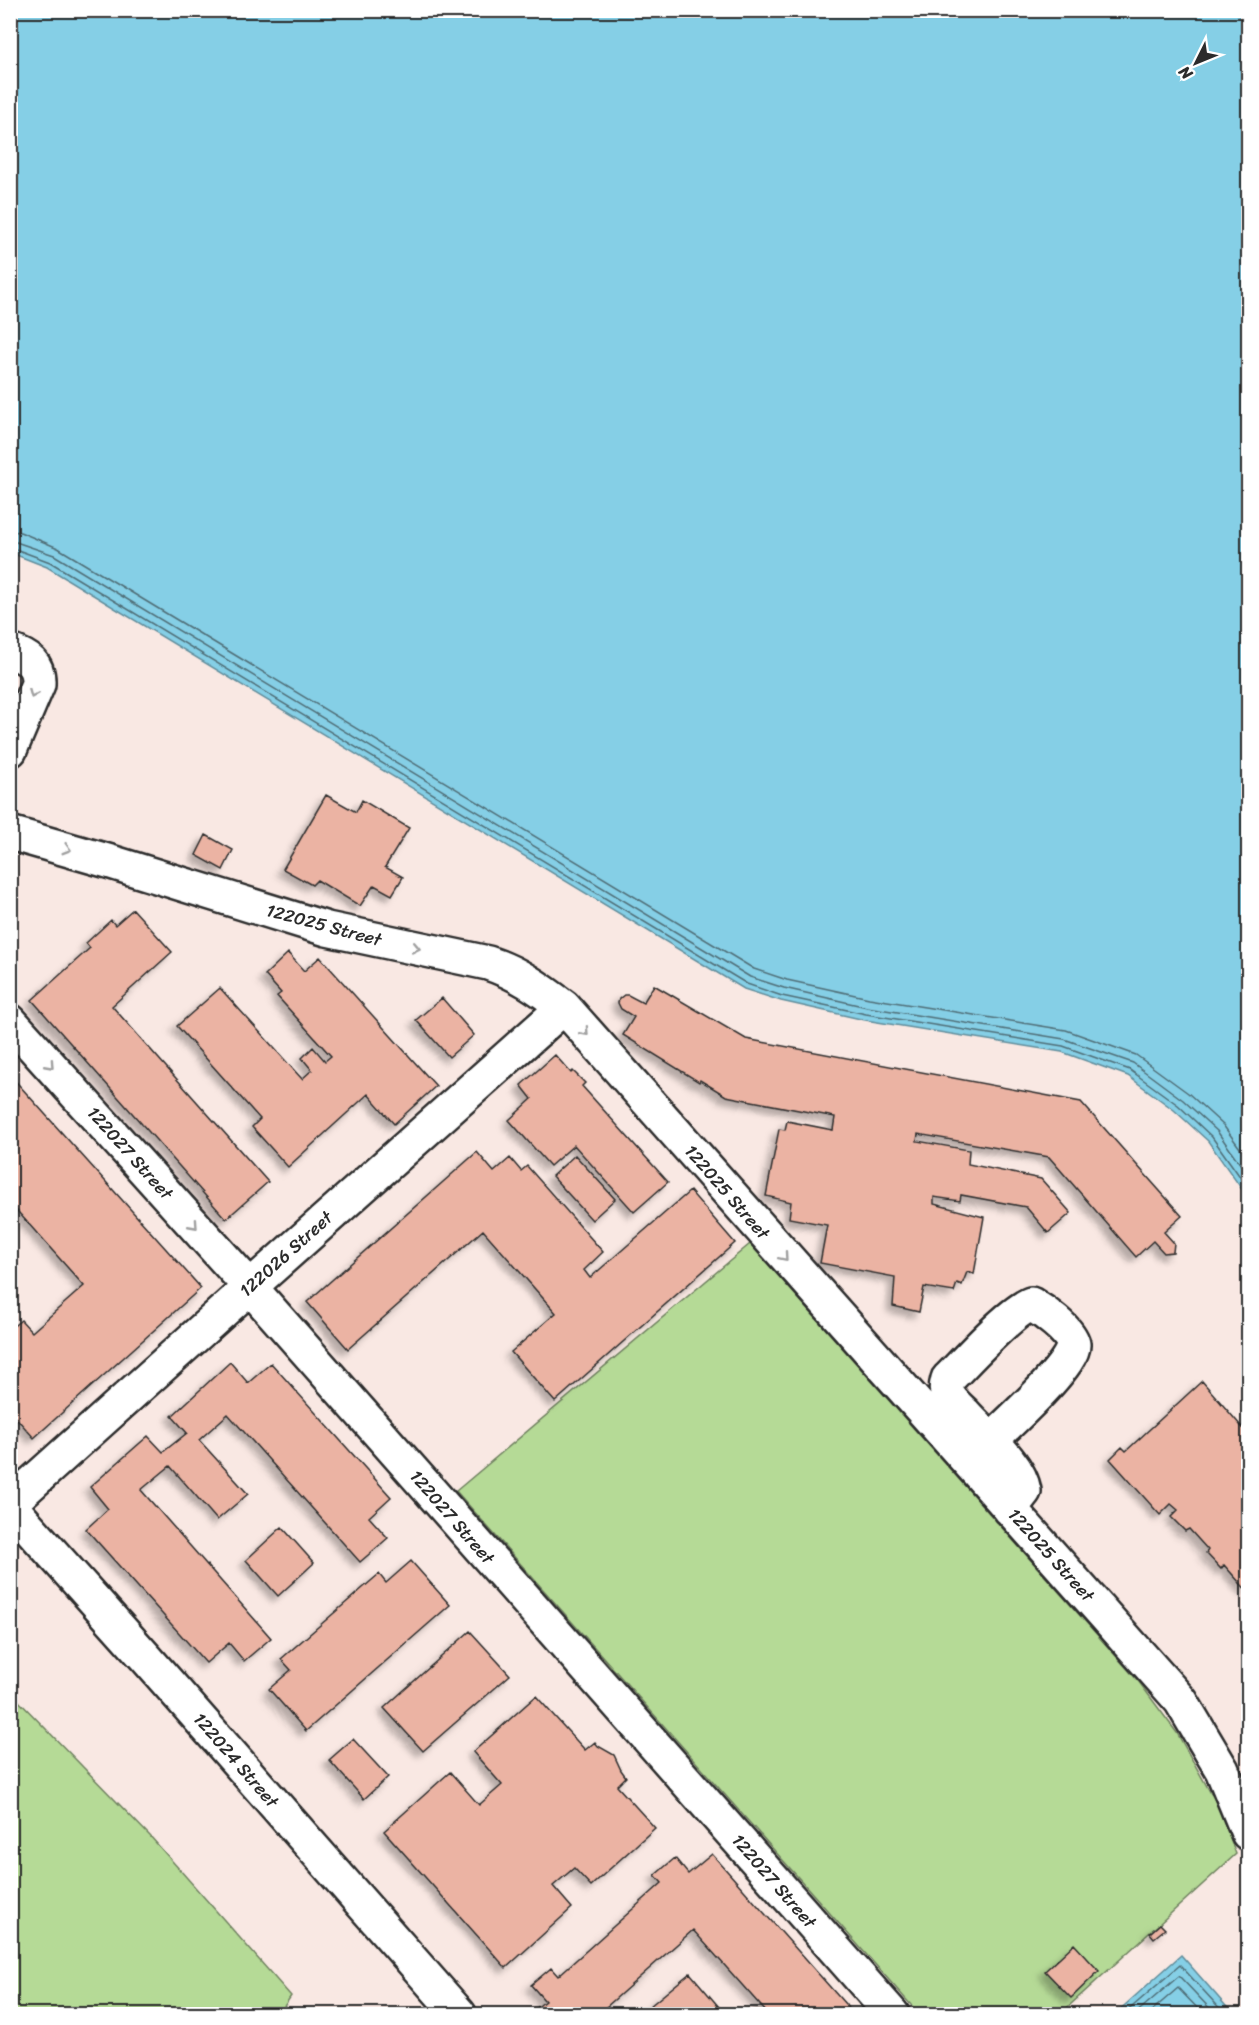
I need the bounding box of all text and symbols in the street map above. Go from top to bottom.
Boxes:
north arrow [1166,33,1226,93]
text: N [1170,58,1200,88]
one-way arrow [28,688,41,699]
one-way arrow [62,842,72,855]
street label: 122025 Street [263,894,386,956]
one-way arrow [411,940,421,953]
one-way arrow [578,1025,589,1036]
one-way arrow [43,1058,54,1068]
street label: 122027 Street [79,1099,182,1208]
street label: 122025 Street [676,1137,778,1248]
street label: 122026 Street [232,1202,341,1305]
one-way arrow [187,1218,198,1229]
one-way arrow [777,1250,788,1261]
street label: 122027 Street [401,1462,503,1572]
street label: 122025 Street [1000,1500,1103,1610]
street label: 122024 Street [185,1705,287,1816]
street label: 122027 Street [723,1826,825,1936]

